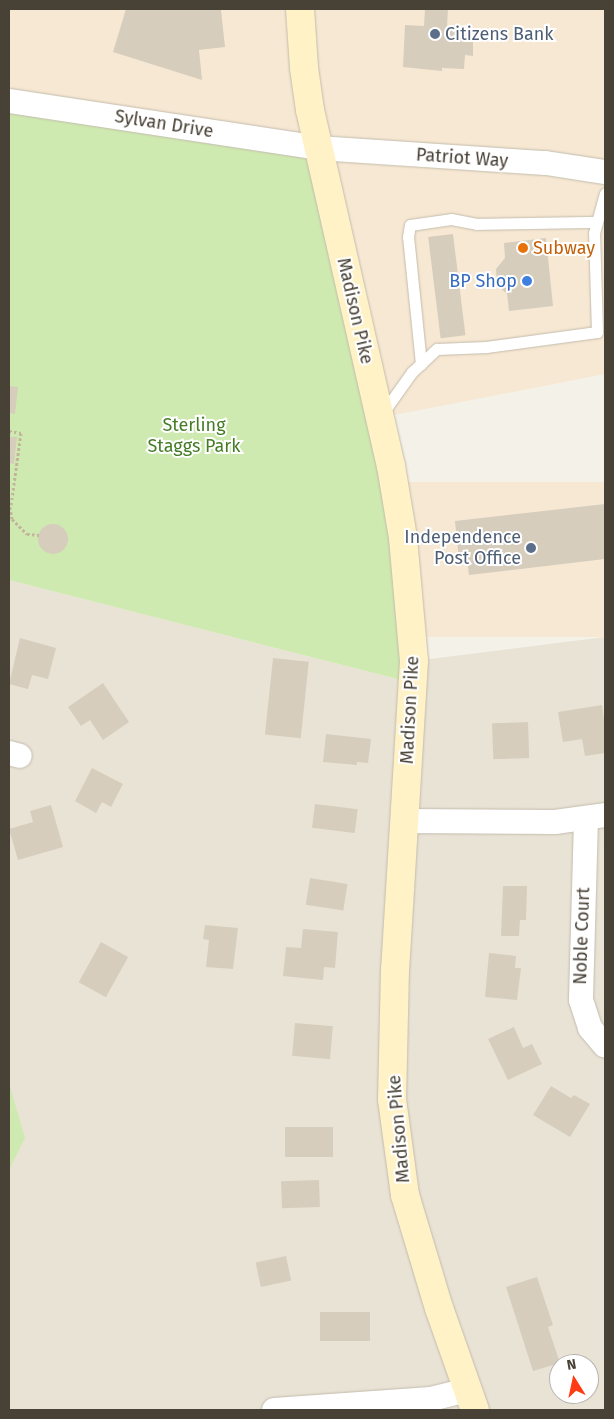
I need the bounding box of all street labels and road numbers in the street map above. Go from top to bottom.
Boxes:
street label: Sylvan Drive [113,106,215,142]
street label: Patriot Way [415,144,509,172]
street label: Madison Pike [332,256,378,366]
street label: Madison Pike [396,655,424,765]
street label: Noble Court [570,887,594,985]
street label: Madison Pike [384,1074,414,1184]

